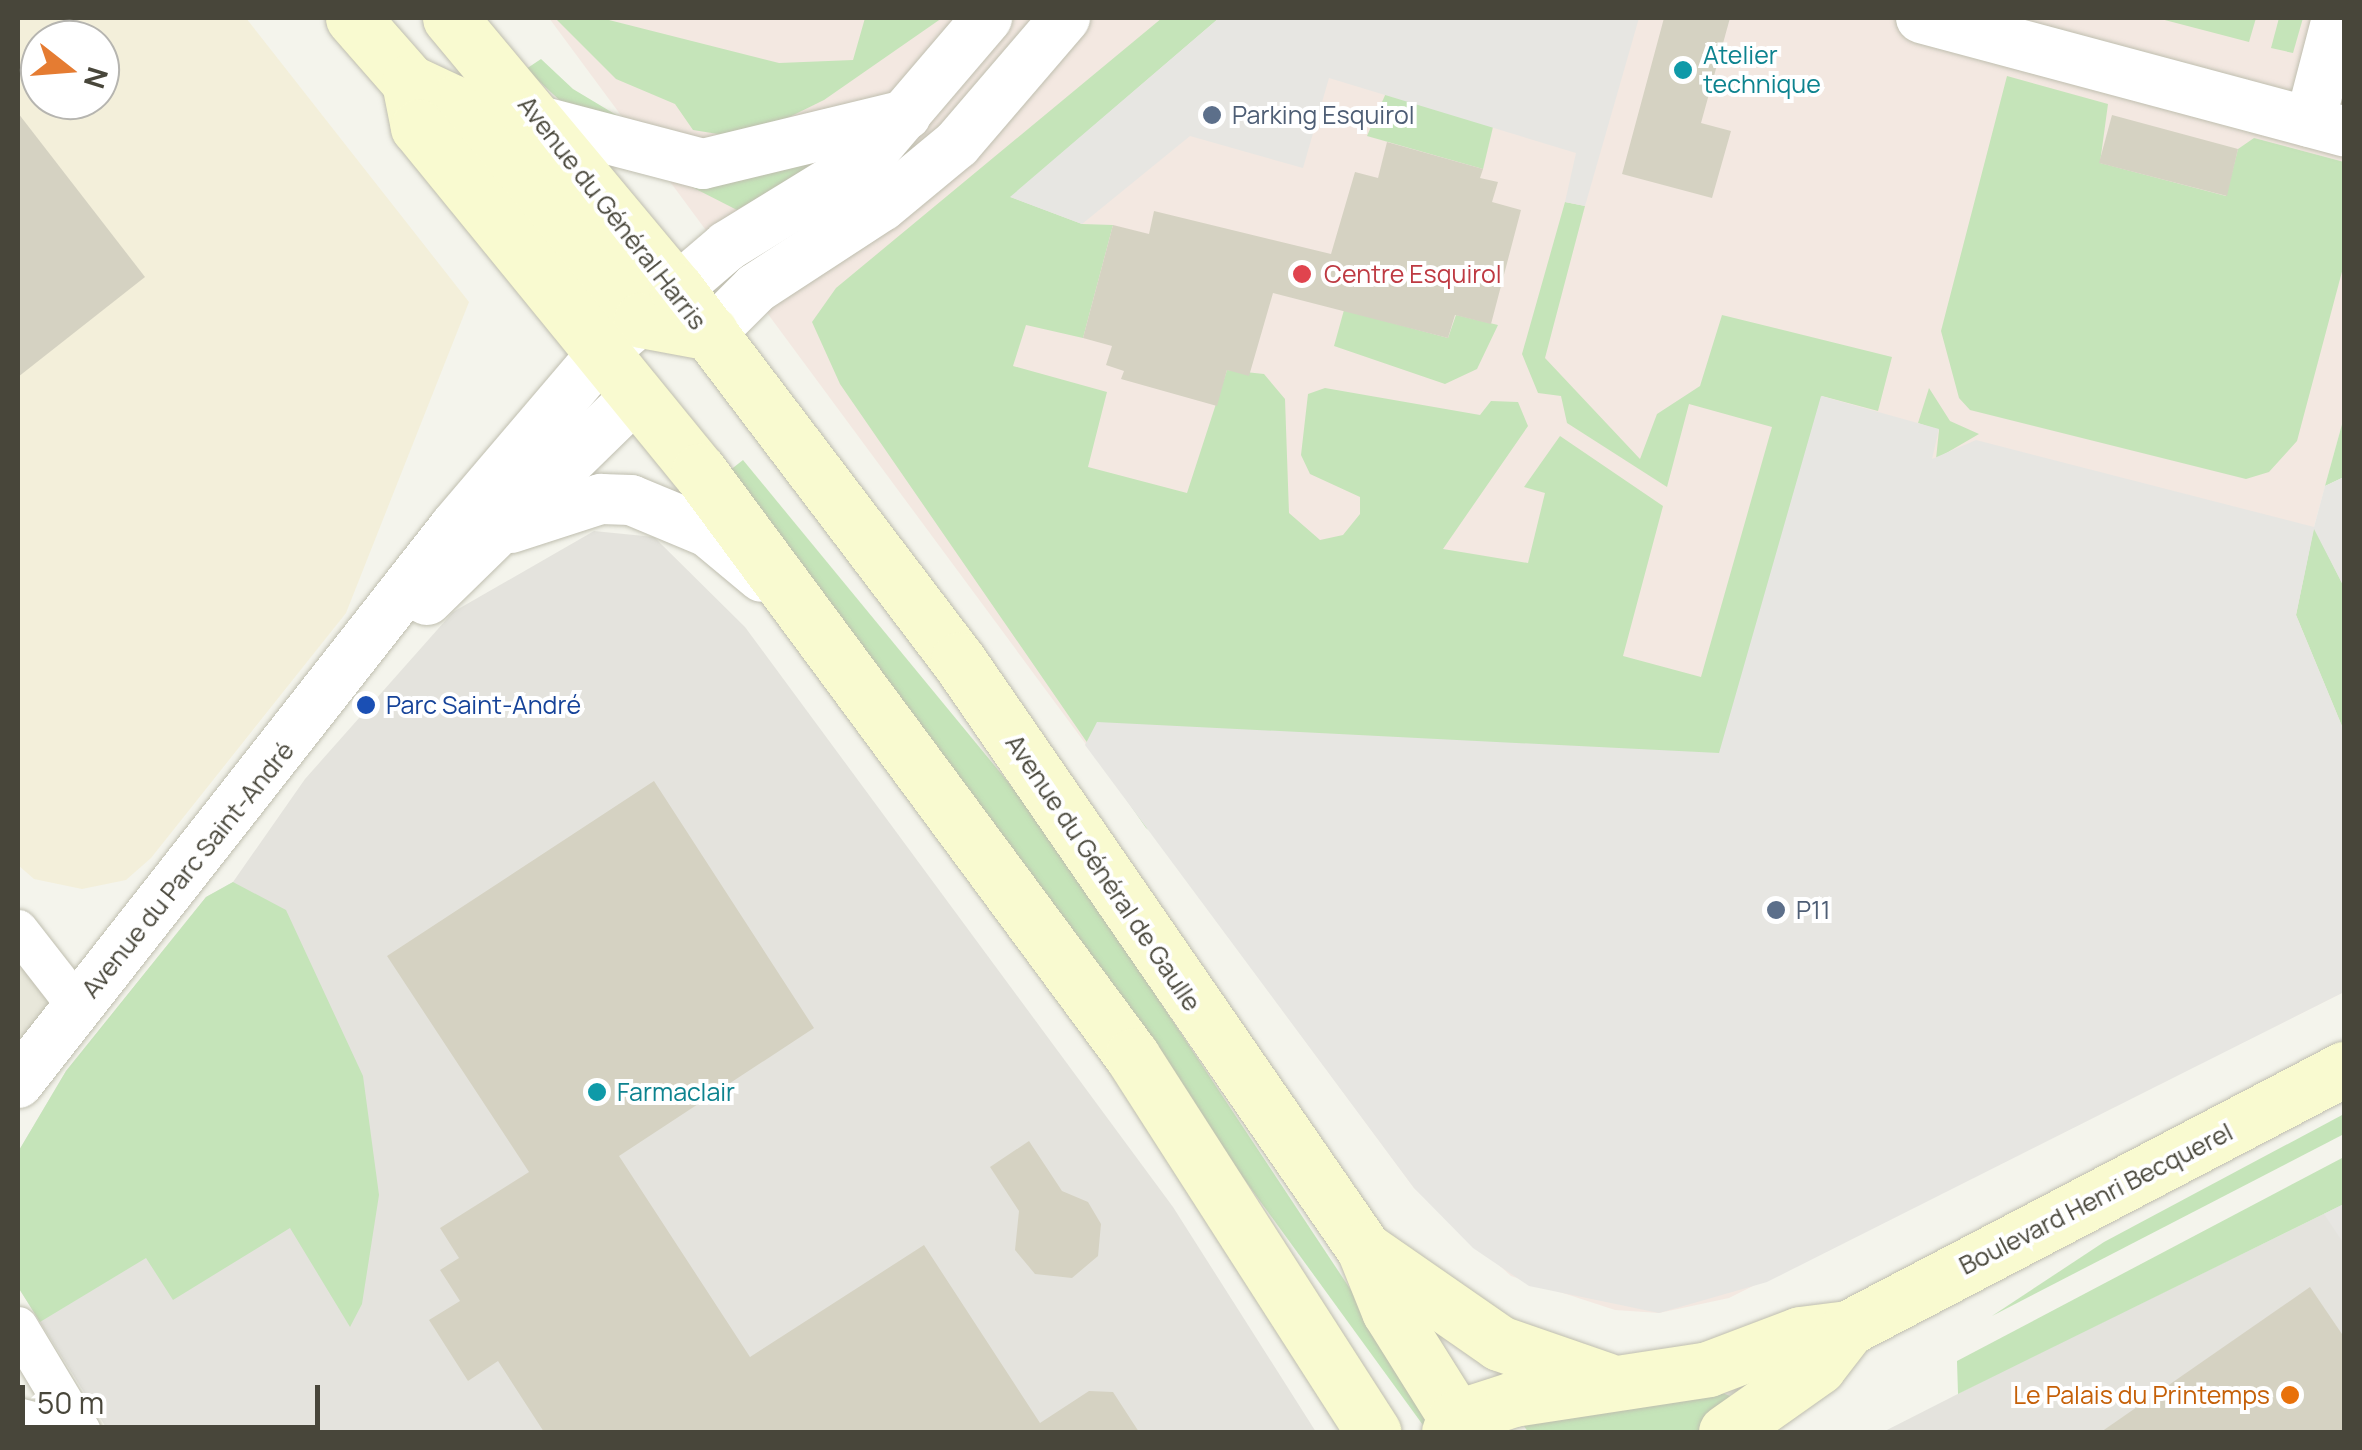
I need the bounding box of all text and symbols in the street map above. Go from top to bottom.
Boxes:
north arrow [20,20,120,120]
place label: Atelier technique [1703,41,1821,100]
marker: Atelier technique [1672,59,1694,81]
text: N [76,63,118,93]
street label: Avenue du Général Harris [512,90,712,336]
place label: Parking Esquirol [1232,100,1415,130]
marker: Parking Esquirol [1201,104,1223,126]
place label: Centre Esquirol [1324,259,1502,289]
marker: Centre Esquirol [1289,261,1315,287]
place label: Parc Saint-André [386,690,581,720]
marker: Parc Saint-André [355,694,377,716]
street label: Avenue du Général de Gaulle [999,729,1207,1017]
street label: Avenue du Parc Saint-André [76,736,300,1004]
place label: P11 [1796,895,1831,925]
marker: P11 [1765,899,1787,921]
place label: Farmaclair [617,1077,735,1107]
marker: Farmaclair [586,1081,608,1103]
street label: Boulevard Henri Becquerel [1954,1117,2238,1281]
scale bar [25,1365,325,1427]
place label: Le Palais du Printemps [2013,1380,2270,1410]
text: 50 m [37,1382,104,1423]
marker: Le Palais du Printemps [2279,1384,2301,1406]

